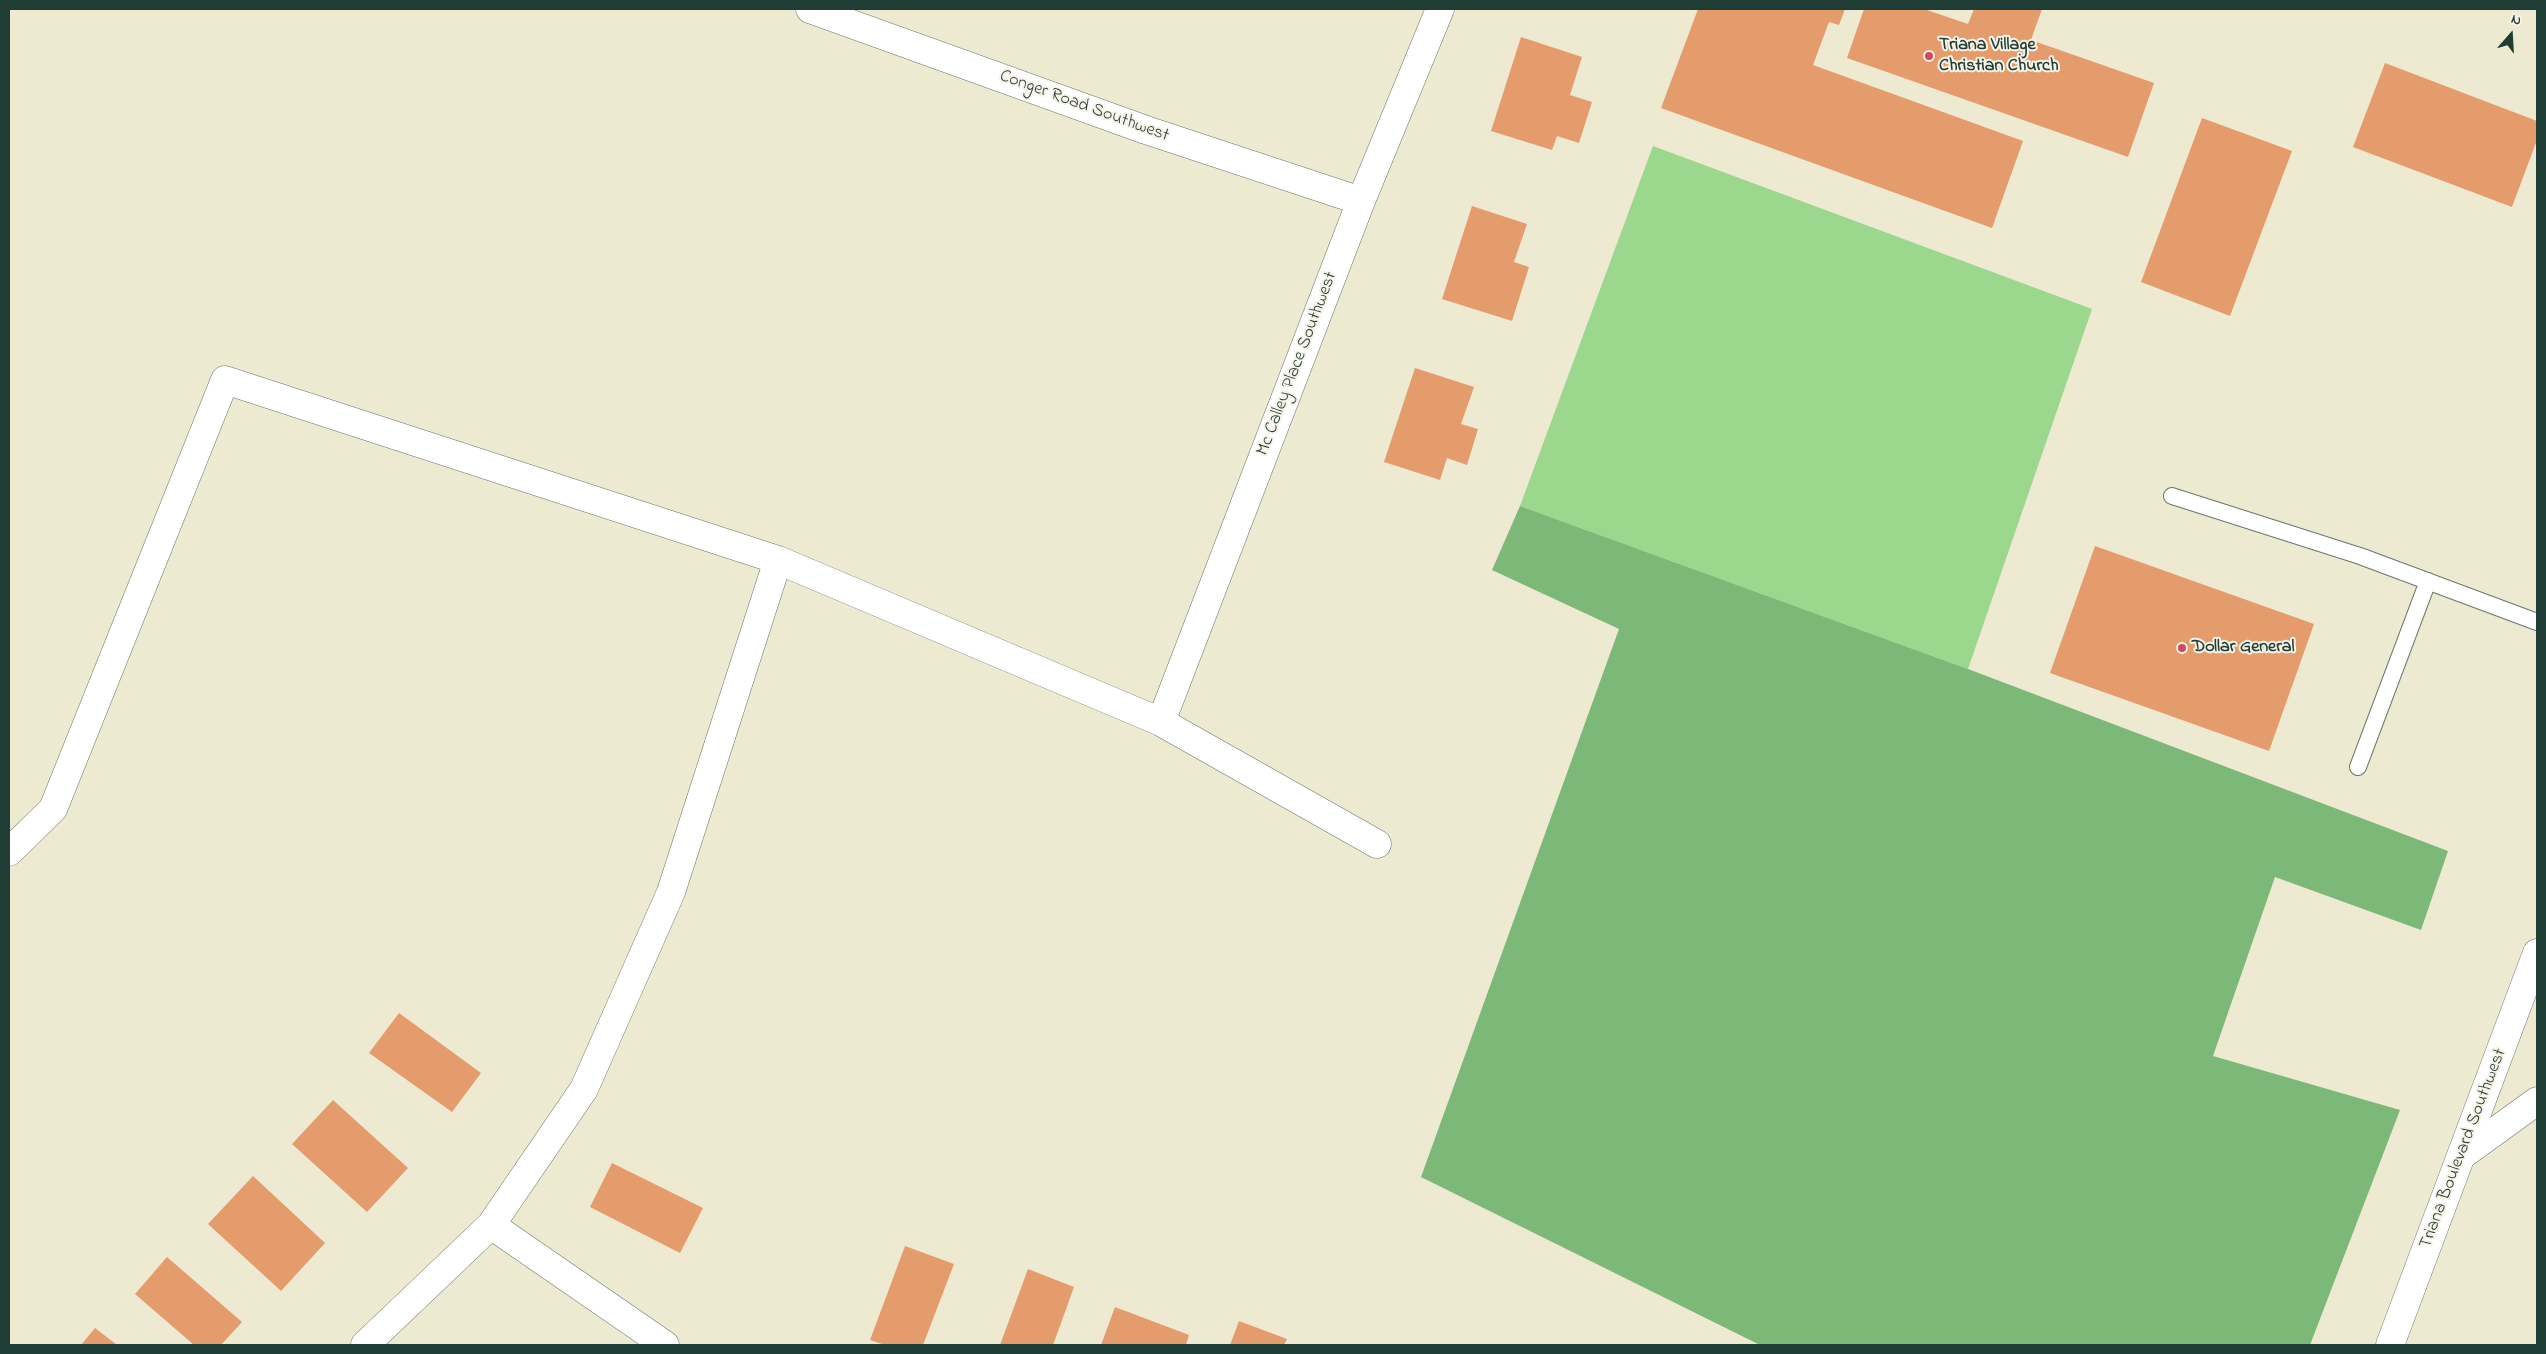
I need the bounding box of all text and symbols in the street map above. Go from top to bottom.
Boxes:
text: N [2508,9,2524,32]
north arrow [2486,10,2536,60]
place label: Triana Village Christian Church [1939,35,2059,78]
marker: Triana Village Christian Church [1923,50,1935,62]
street label: Conger Road Southwest [996,66,1172,148]
street label: Mc Calley Place Southwest [1253,269,1343,459]
place label: Dollar General [2192,637,2294,659]
marker: Dollar General [2176,642,2188,654]
street label: Triana Boulevard Southwest [2416,1046,2512,1252]

